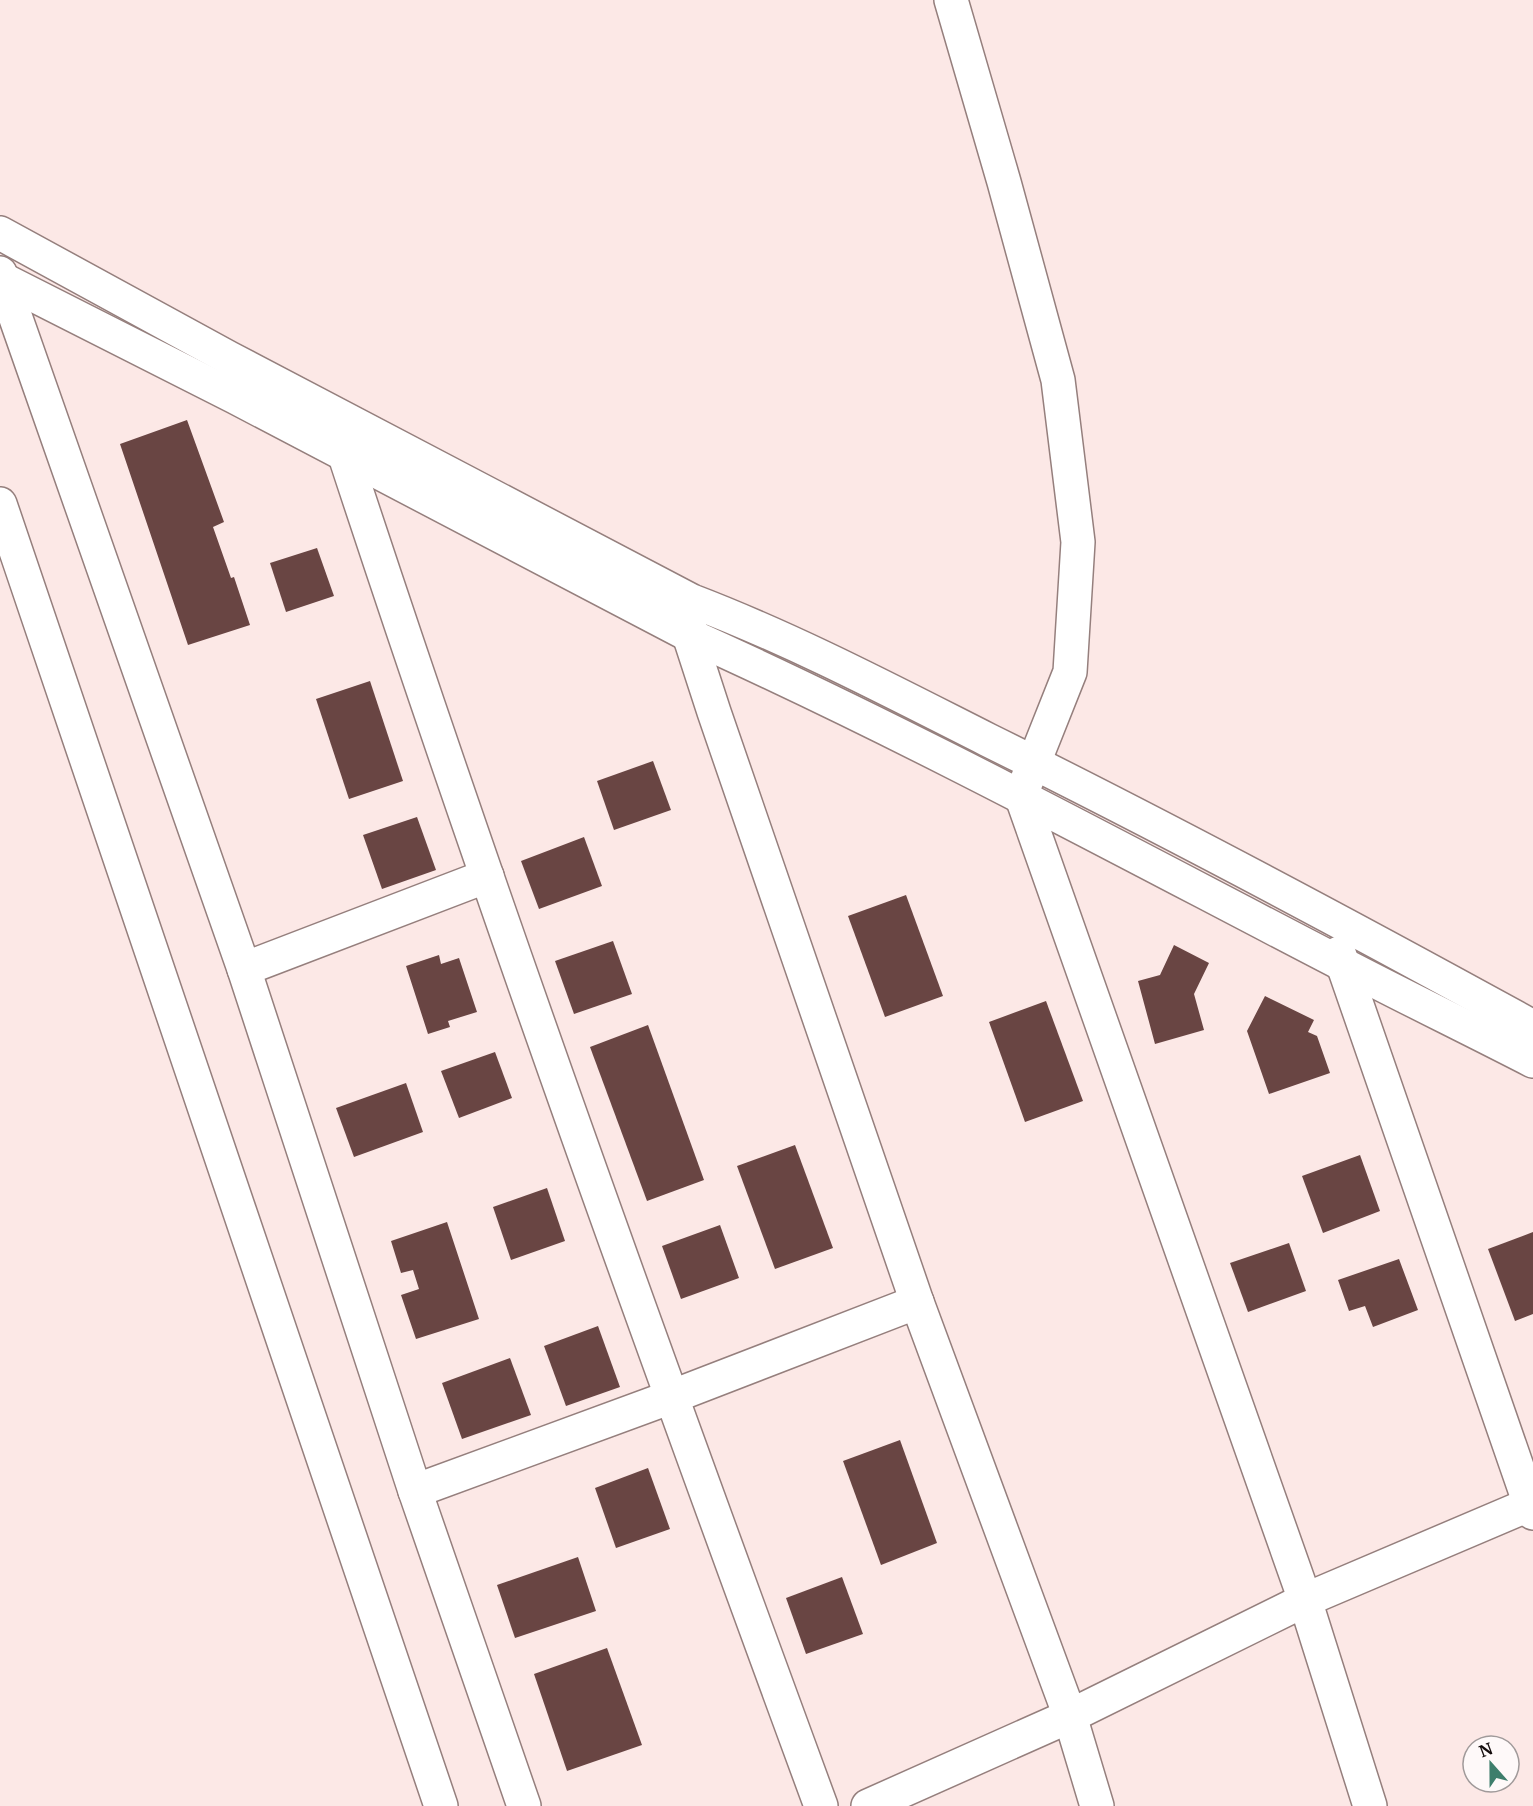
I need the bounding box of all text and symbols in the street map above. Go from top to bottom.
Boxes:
north arrow [1461,1734,1521,1794]
text: N [1476,1738,1495,1762]

